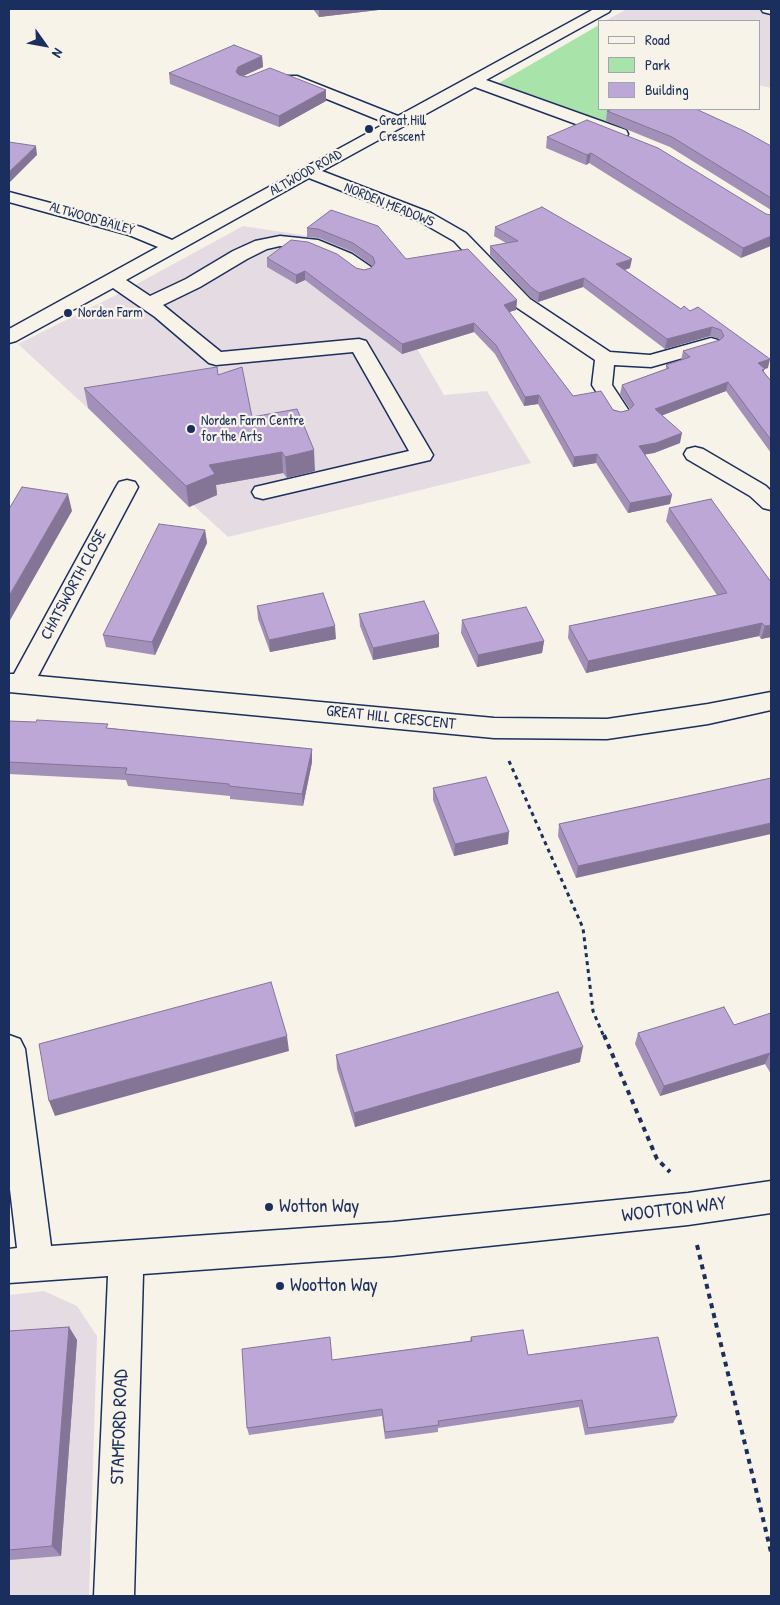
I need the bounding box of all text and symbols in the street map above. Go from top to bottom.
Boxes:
north arrow [20,20,70,70]
legend [598,20,760,110]
text: Road [645,29,670,50]
text: N [48,45,68,61]
text: Park [645,54,670,75]
text: Building [645,79,689,100]
place label: Great Hill Crescent [379,113,426,146]
marker: Great Hill Crescent [363,123,375,135]
street label: ALTWOOD ROAD [267,146,345,200]
street label: NORDEN MEADOWS [341,179,437,231]
street label: ALTWOOD BAILEY [48,199,136,239]
place label: Norden Farm [78,305,143,321]
marker: Norden Farm [62,307,74,319]
place label: Norden Farm Centre for the Arts [201,413,304,446]
marker: Norden Farm Centre for the Arts [185,423,197,435]
street label: CHATSWORTH CLOSE [37,527,111,643]
street label: GREAT HILL CRESCENT [325,702,457,734]
street label: WOOTTON WAY [620,1192,728,1228]
place label: Wotton Way [279,1196,359,1218]
marker: Wotton Way [263,1201,275,1213]
place label: Wootton Way [290,1275,378,1297]
marker: Wootton Way [274,1280,286,1292]
street label: STAMFORD ROAD [107,1369,133,1485]

